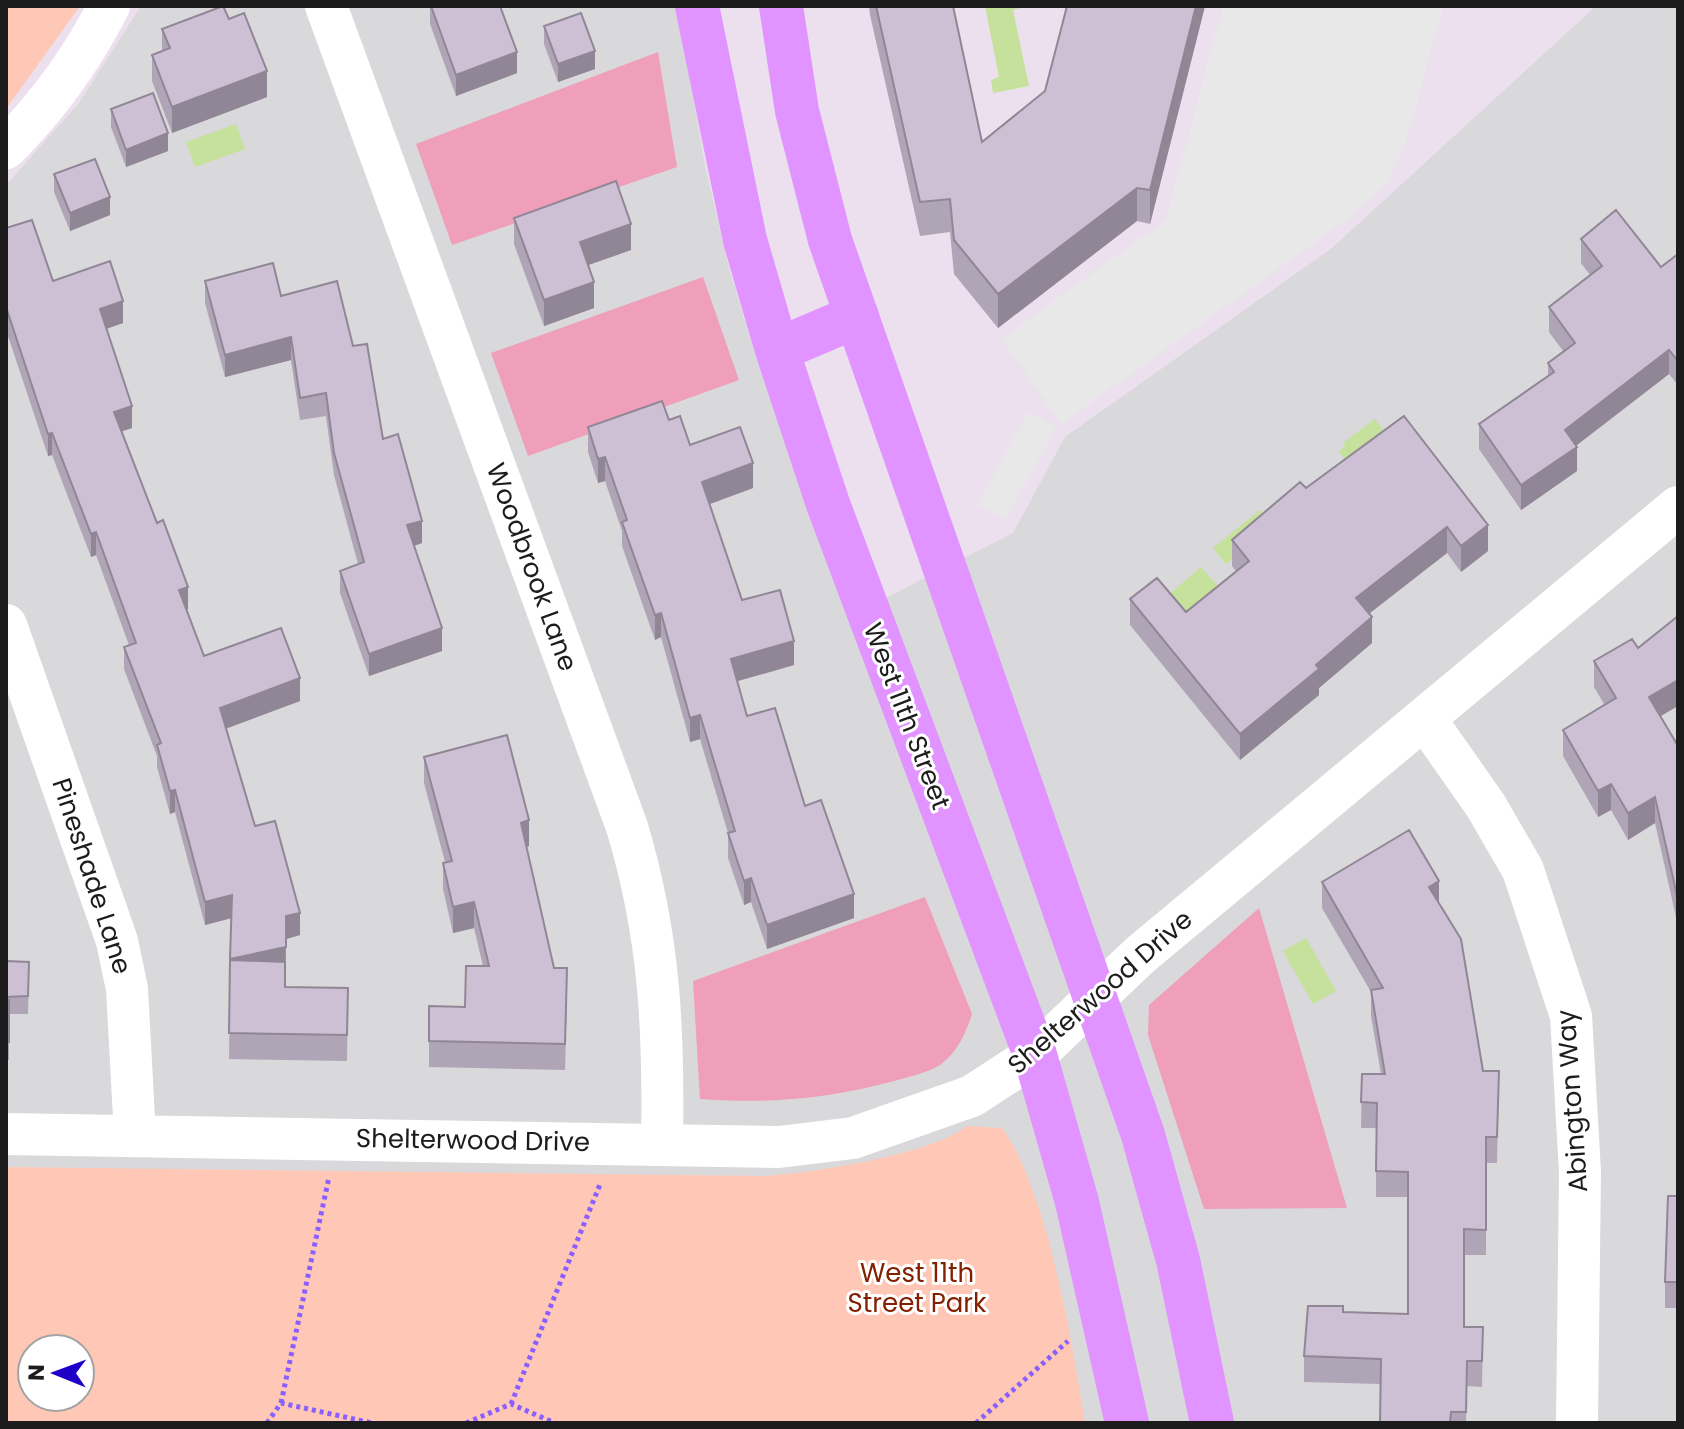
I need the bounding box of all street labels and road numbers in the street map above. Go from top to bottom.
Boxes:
street label: Woodbrook Lane [478,458,586,676]
street label: West 11th Street [855,617,959,815]
street label: Pineshade Lane [43,773,141,979]
street label: Shelterwood Drive [1000,902,1200,1082]
street label: Abington Way [1548,1008,1596,1194]
street label: Shelterwood Drive [356,1120,590,1160]

